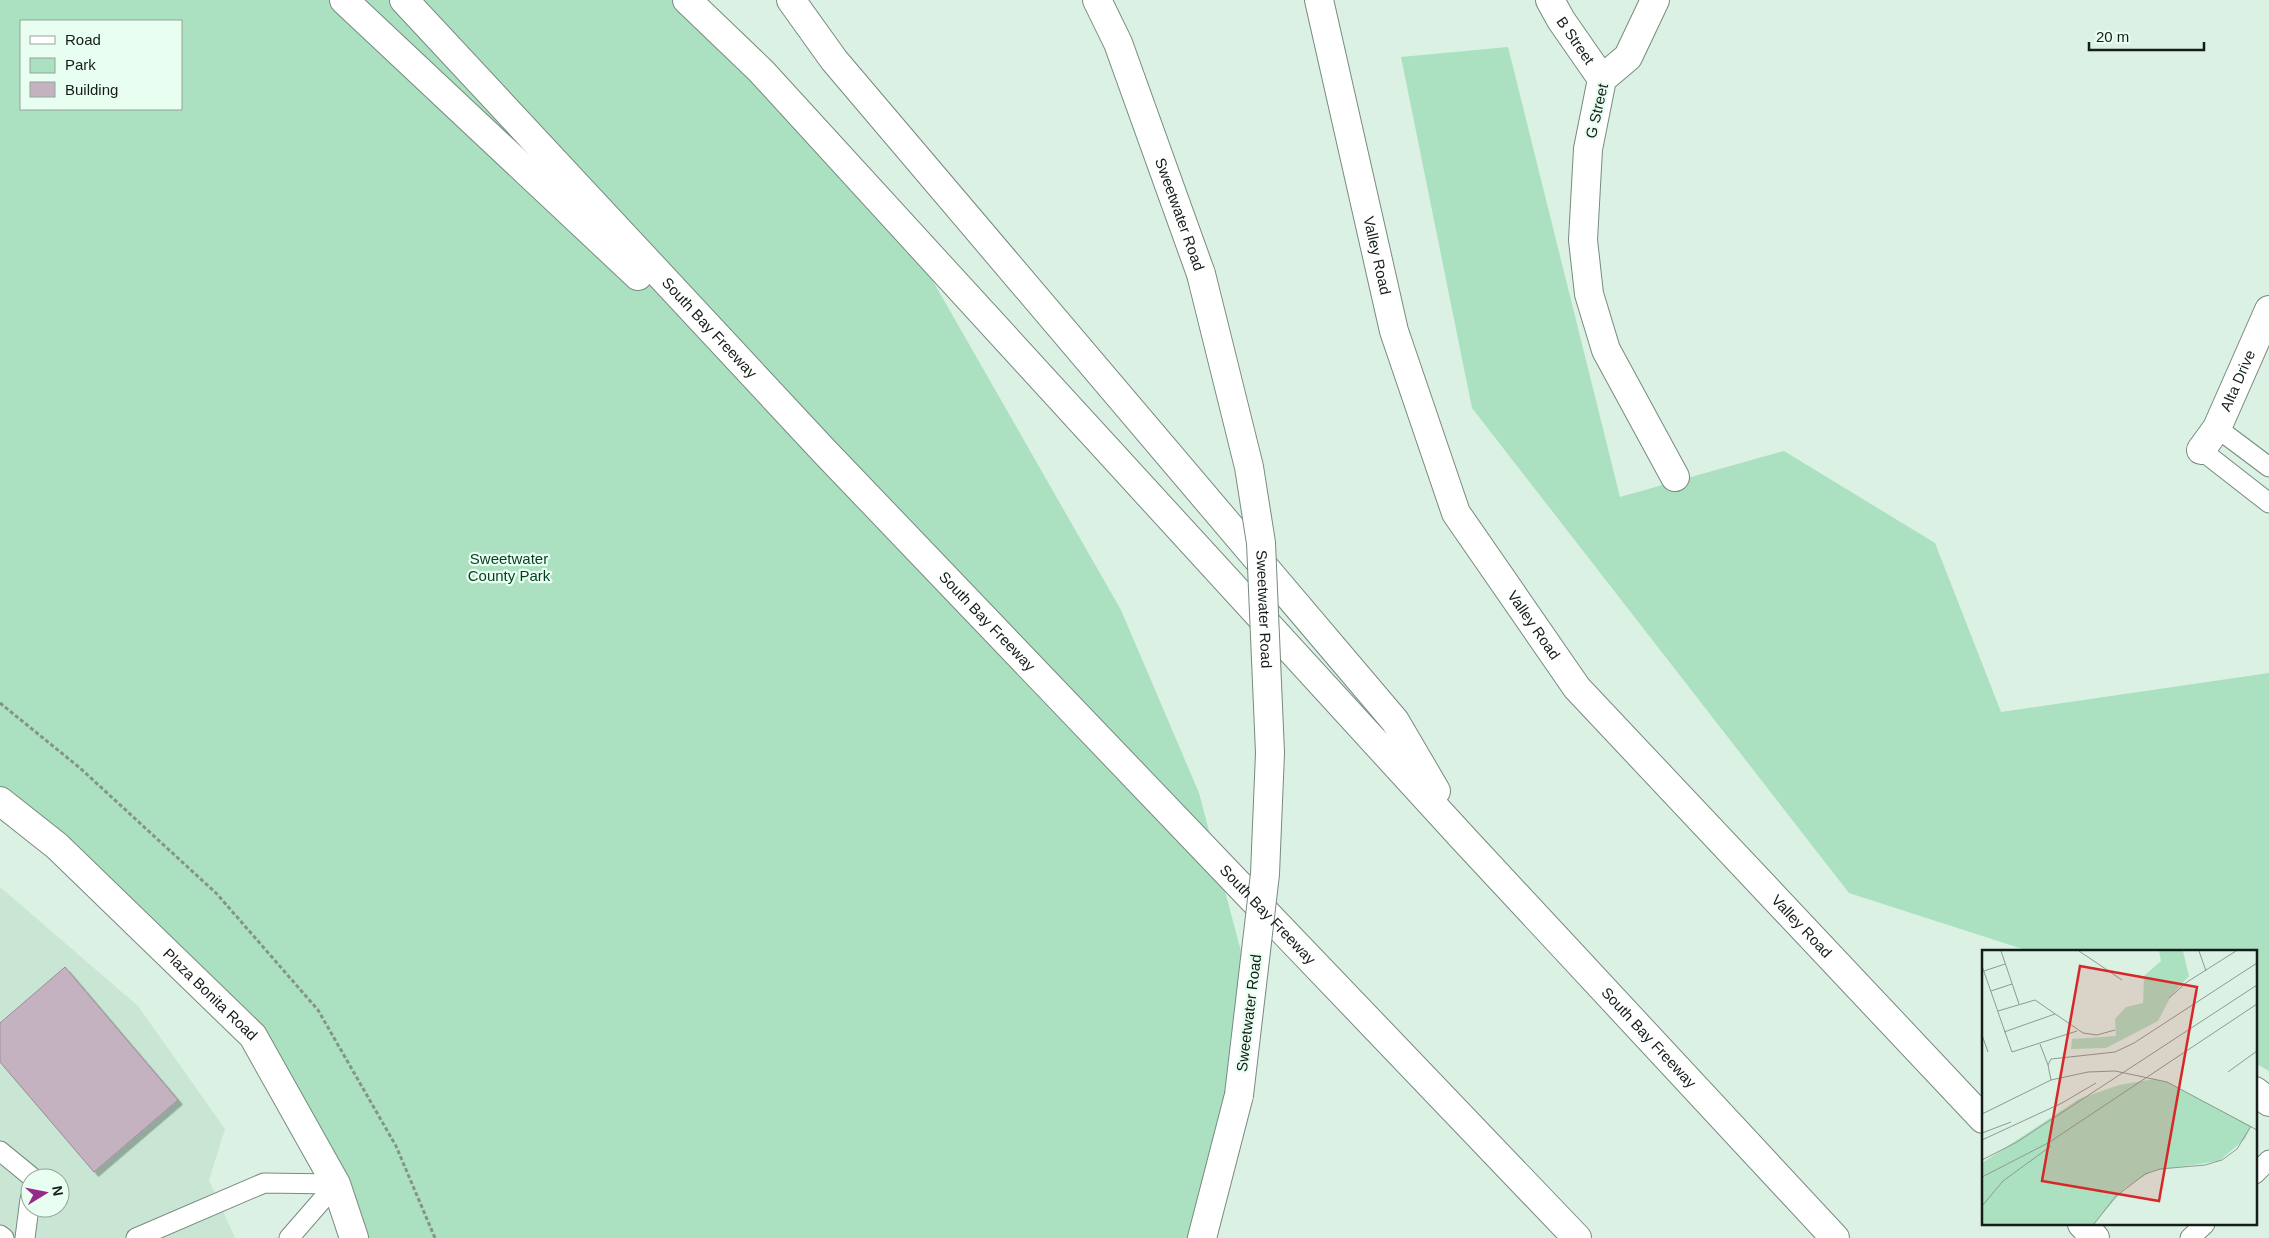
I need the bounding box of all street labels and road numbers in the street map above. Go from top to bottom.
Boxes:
street label: B Street [1553,13,1599,68]
street label: G Street [1582,81,1611,140]
street label: Sweetwater Road [1152,156,1208,273]
street label: Valley Road [1360,215,1394,296]
street label: South Bay Freeway [659,274,761,382]
street label: Alta Drive [2217,347,2258,414]
street label: Sweetwater Road [1253,550,1275,669]
street label: South Bay Freeway [936,568,1039,675]
street label: Valley Road [1504,587,1564,663]
street label: South Bay Freeway [1217,861,1320,968]
street label: Valley Road [1768,891,1836,961]
street label: Plaza Bonita Road [160,945,261,1044]
street label: Sweetwater Road [1233,953,1264,1073]
street label: South Bay Freeway [1598,984,1700,1091]

